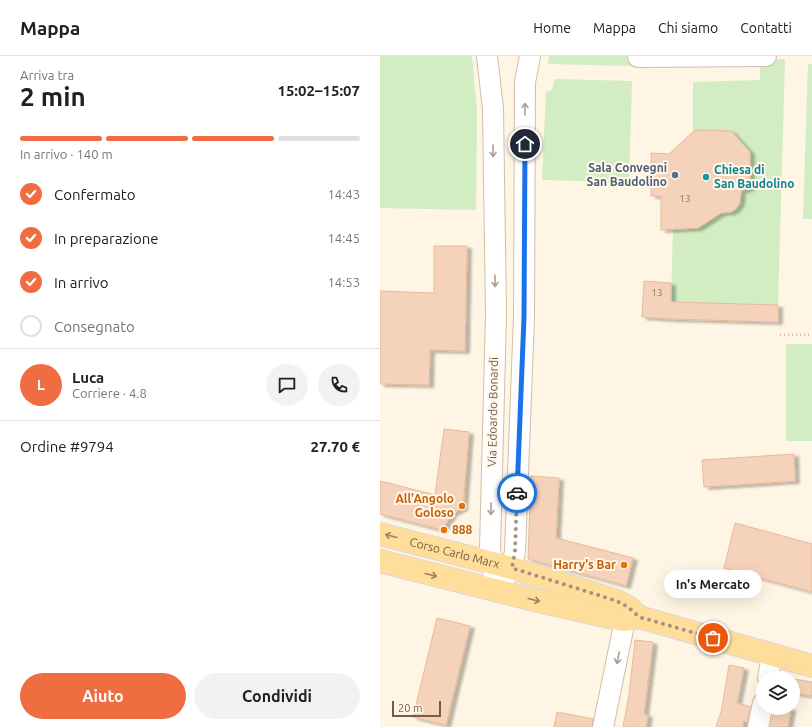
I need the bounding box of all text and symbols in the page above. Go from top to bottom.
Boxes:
text: Mappa [20,17,80,39]
text: Home [533,20,571,36]
text: Mappa [593,20,636,36]
text: Chi siamo [658,20,718,36]
text: Contatti [740,20,792,36]
text: Arriva tra [20,68,74,82]
text: 2 min [20,82,86,111]
text: 15:02–15:07 [277,82,360,99]
one-way arrow [521,103,529,116]
pin [508,127,542,161]
icon: home [514,133,536,155]
one-way arrow [489,144,497,157]
text: In arrivo · 140 m [20,147,113,161]
place label: Sala Convegni San Baudolino [587,161,667,188]
place label: Chiesa di San Baudolino [714,163,794,190]
marker: Sala Convegni San Baudolino [670,170,680,180]
marker: Chiesa di San Baudolino [701,172,711,182]
icon: check [20,183,42,205]
text: Confermato [54,186,135,203]
text: 14:43 [327,187,360,201]
house number: 13 [679,193,691,204]
icon: check [20,227,42,249]
text: In preparazione [54,230,159,247]
text: 14:45 [327,231,360,245]
icon: check [20,271,42,293]
text: In arrivo [54,274,109,291]
one-way arrow [491,274,499,287]
text: 14:53 [327,275,360,289]
house number: 13 [651,287,663,298]
text: Consegnato [54,318,135,335]
street label: Via Edoardo Bonardi [485,357,500,467]
button: chat [266,364,308,406]
button: phone [318,364,360,406]
text: Luca [72,369,104,386]
text: L [37,376,45,393]
text: Corriere · 4.8 [72,386,147,400]
text: Ordine #9794 [20,438,114,455]
text: 27.70 € [310,438,360,455]
courier [497,473,537,513]
icon: car [506,482,528,504]
place label: All'Angolo Goloso [395,492,454,519]
marker: All'Angolo Goloso [457,501,467,511]
one-way arrow [487,502,495,515]
place label: 888 [452,523,473,536]
marker: 888 [439,525,449,535]
one-way arrow [385,532,398,540]
street label: Corso Carlo Marx [408,535,501,571]
place label: Harry's Bar [553,558,616,571]
marker: Harry's Bar [619,560,629,570]
callout: In's Mercato [664,570,762,598]
one-way arrow [425,571,438,579]
text: In's Mercato [676,577,750,591]
one-way arrow [527,597,540,605]
pin [696,621,730,655]
icon: bag [702,627,724,649]
one-way arrow [613,651,621,664]
map controls [756,671,800,715]
button: layers [756,671,800,715]
button: Aiuto [20,673,186,719]
button: Condividi [194,673,360,719]
scale bar [392,699,441,718]
text: 20 m [398,702,422,714]

